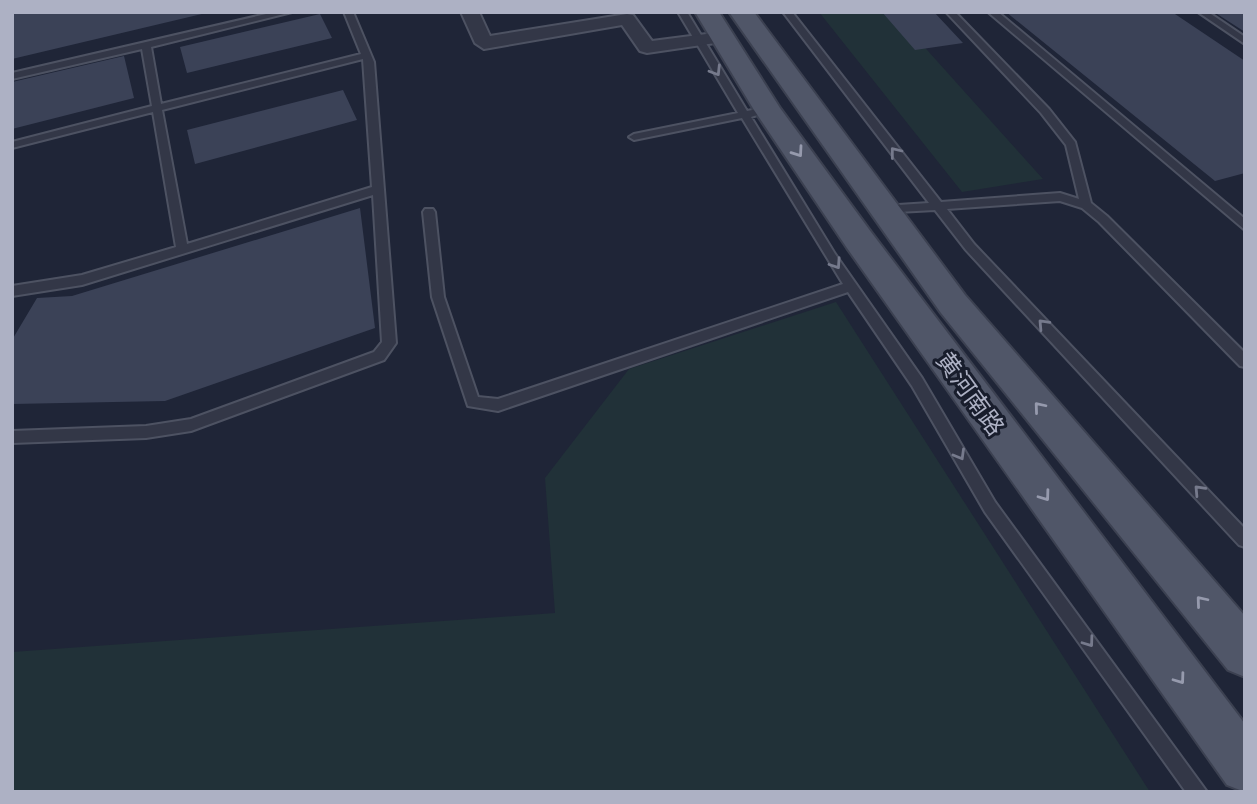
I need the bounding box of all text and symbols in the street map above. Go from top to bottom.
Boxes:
one-way arrow [708,64,721,77]
one-way arrow [790,144,802,157]
one-way arrow [890,147,903,159]
one-way arrow [828,257,841,270]
one-way arrow [1038,319,1051,332]
street label: 黄河南路 [930,345,1013,442]
one-way arrow [1035,403,1047,416]
one-way arrow [952,448,965,461]
one-way arrow [1195,485,1207,498]
one-way arrow [1037,488,1049,500]
one-way arrow [1197,596,1209,609]
one-way arrow [1081,634,1093,647]
one-way arrow [1172,671,1184,684]

